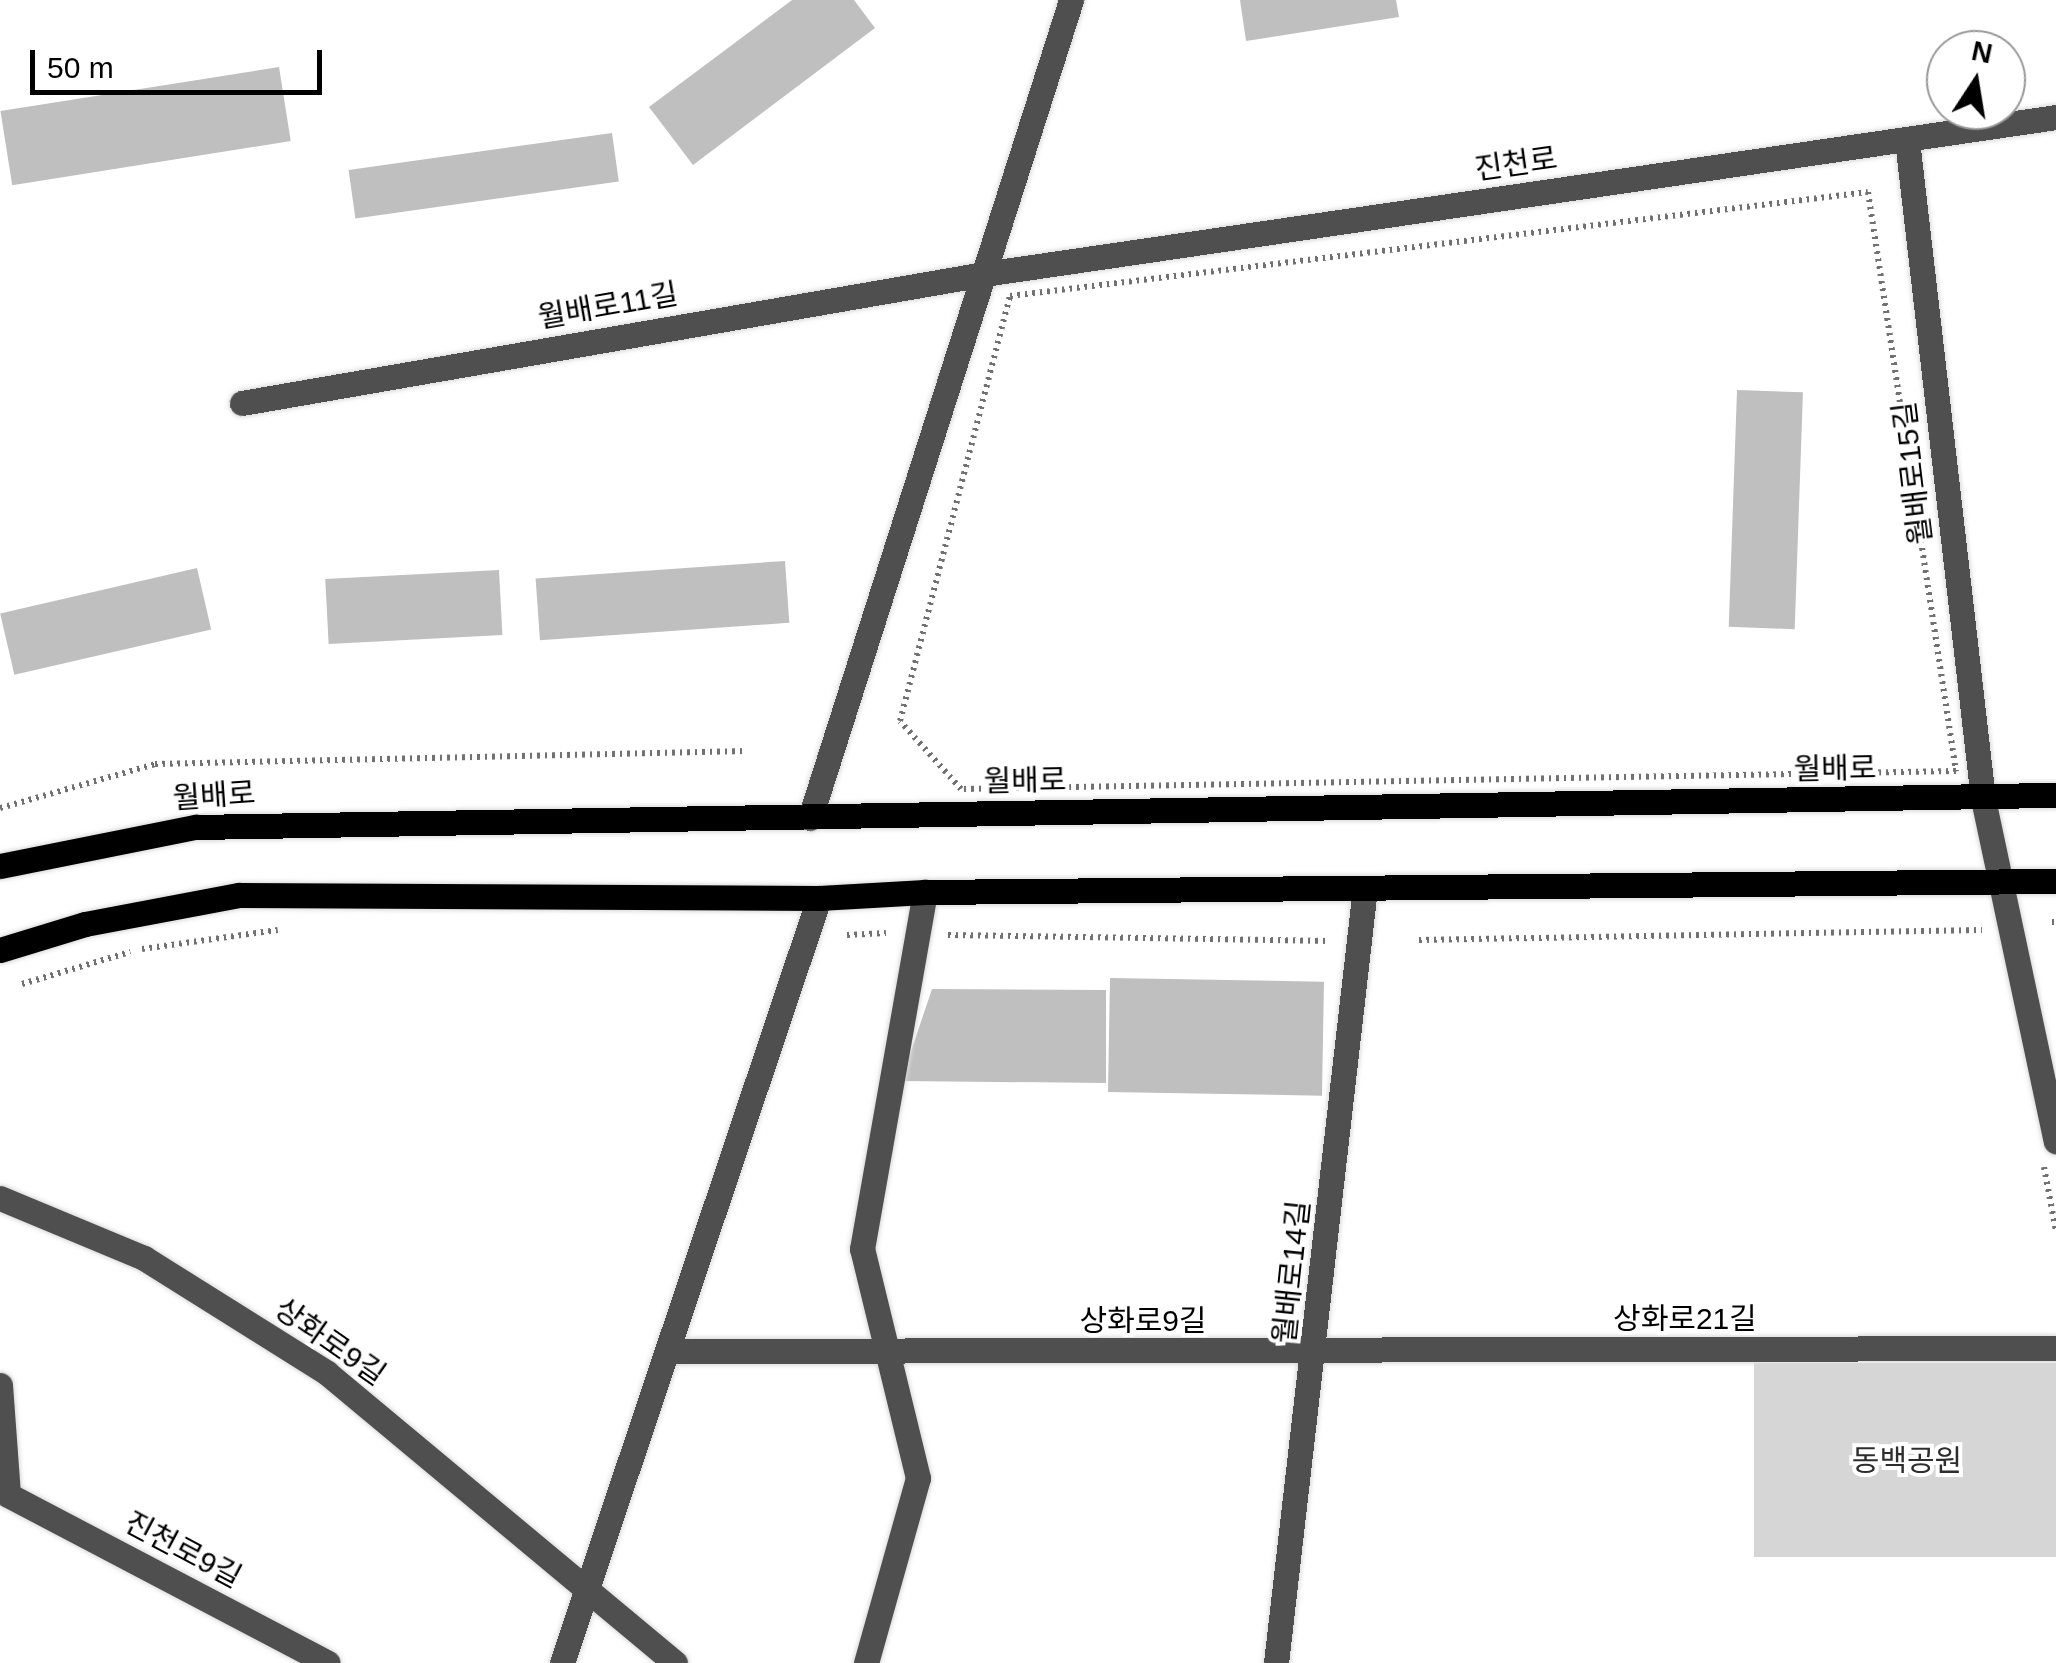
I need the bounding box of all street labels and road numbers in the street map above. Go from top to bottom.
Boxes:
street label: 진천로 [1472,140,1560,188]
street label: 월배로11길 [535,276,681,336]
street label: 월배로15길 [1886,399,1940,547]
street label: 월배로 [1793,750,1877,788]
street label: 월배로 [983,762,1067,800]
street label: 월배로 [171,775,257,817]
street label: 월배로14길 [1267,1199,1317,1345]
street label: 상화로9길 [268,1291,392,1393]
street label: 상화로21길 [1613,1301,1757,1337]
street label: 상화로9길 [1079,1303,1207,1339]
street label: 진천로9길 [118,1504,248,1596]

